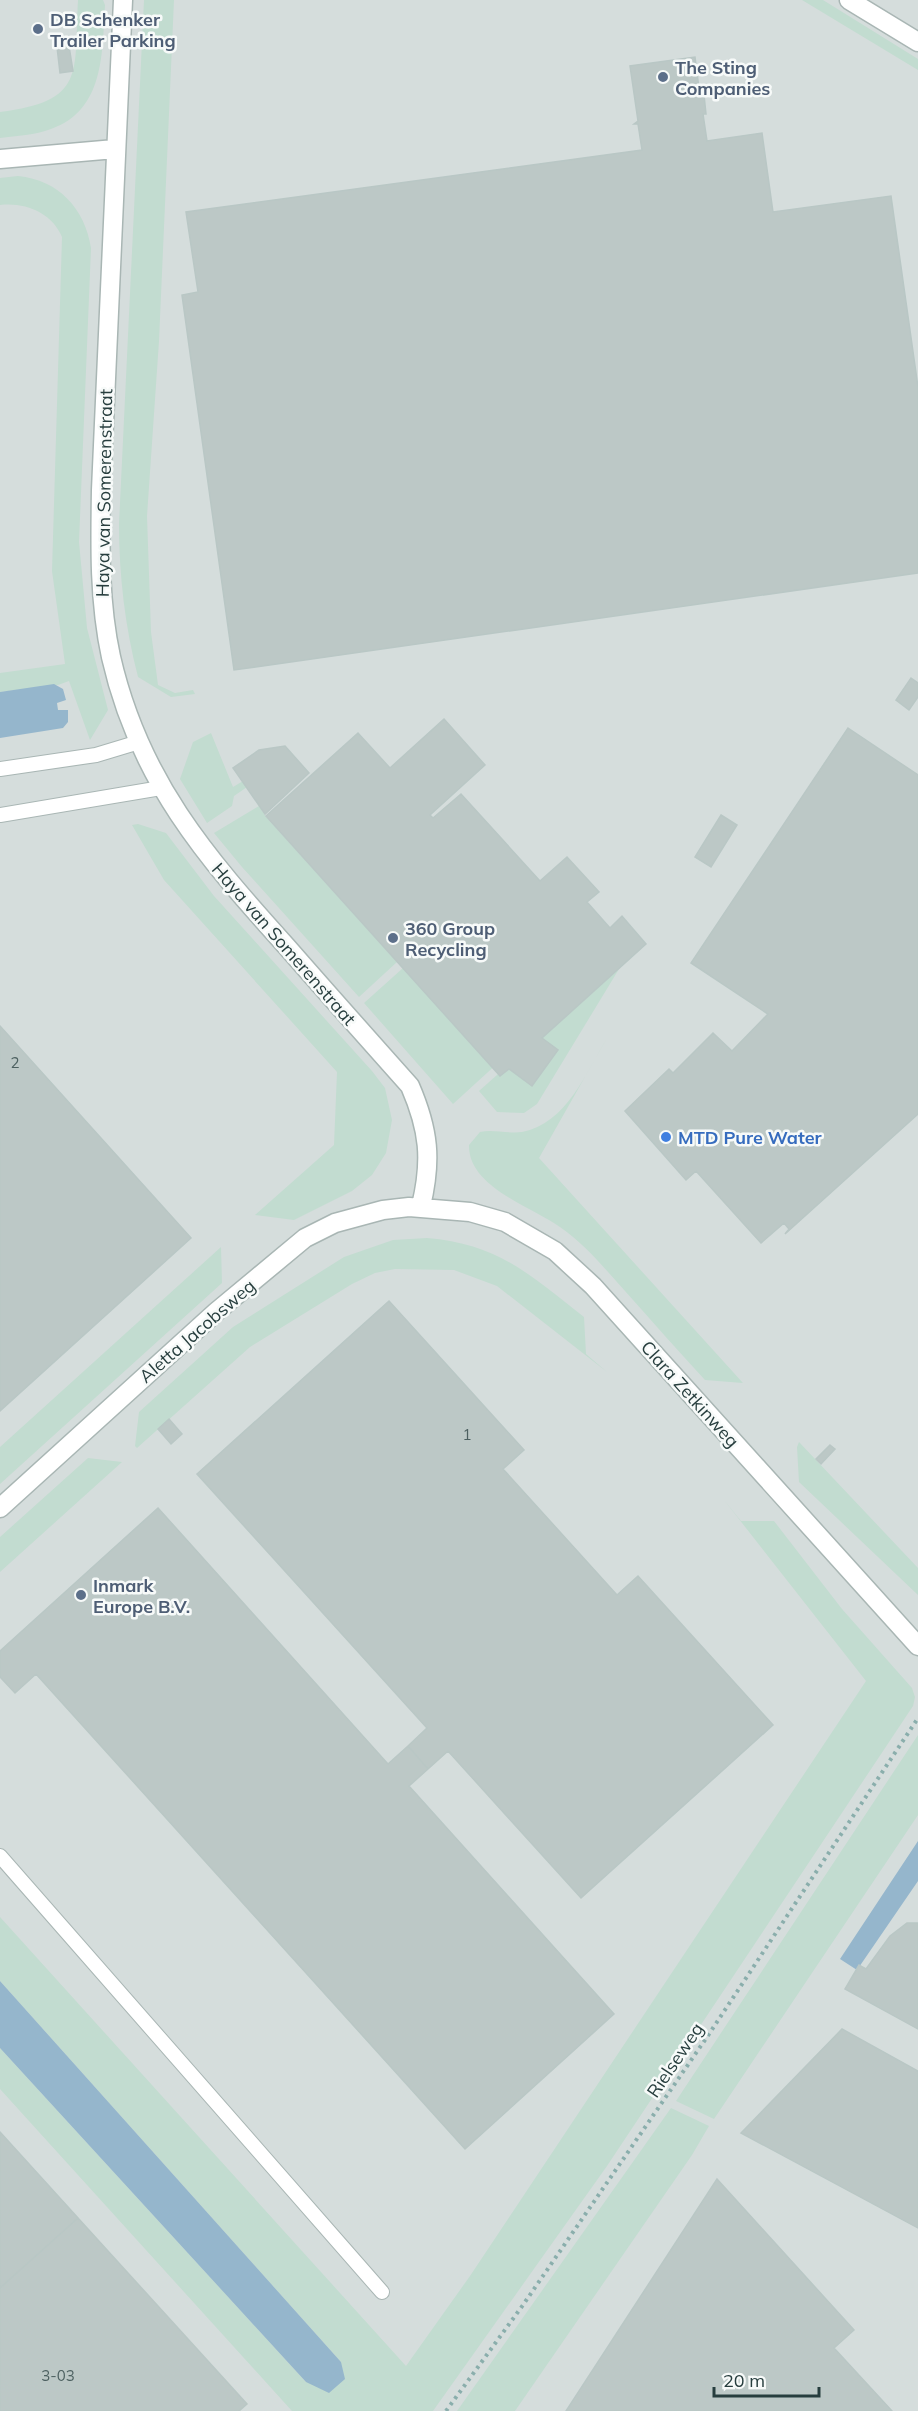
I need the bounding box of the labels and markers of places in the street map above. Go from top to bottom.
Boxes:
place label: DB Schenker Trailer Parking [50,8,176,52]
marker: DB Schenker Trailer Parking [31,22,45,36]
place label: The Sting Companies [675,56,770,100]
marker: The Sting Companies [656,70,670,84]
place label: 360 Group Recycling [405,917,495,961]
marker: 360 Group Recycling [386,931,400,945]
place label: MTD Pure Water [678,1126,823,1149]
marker: MTD Pure Water [659,1130,673,1144]
place label: Inmark Europe B.V. [93,1574,190,1618]
marker: Inmark Europe B.V. [74,1588,88,1602]

